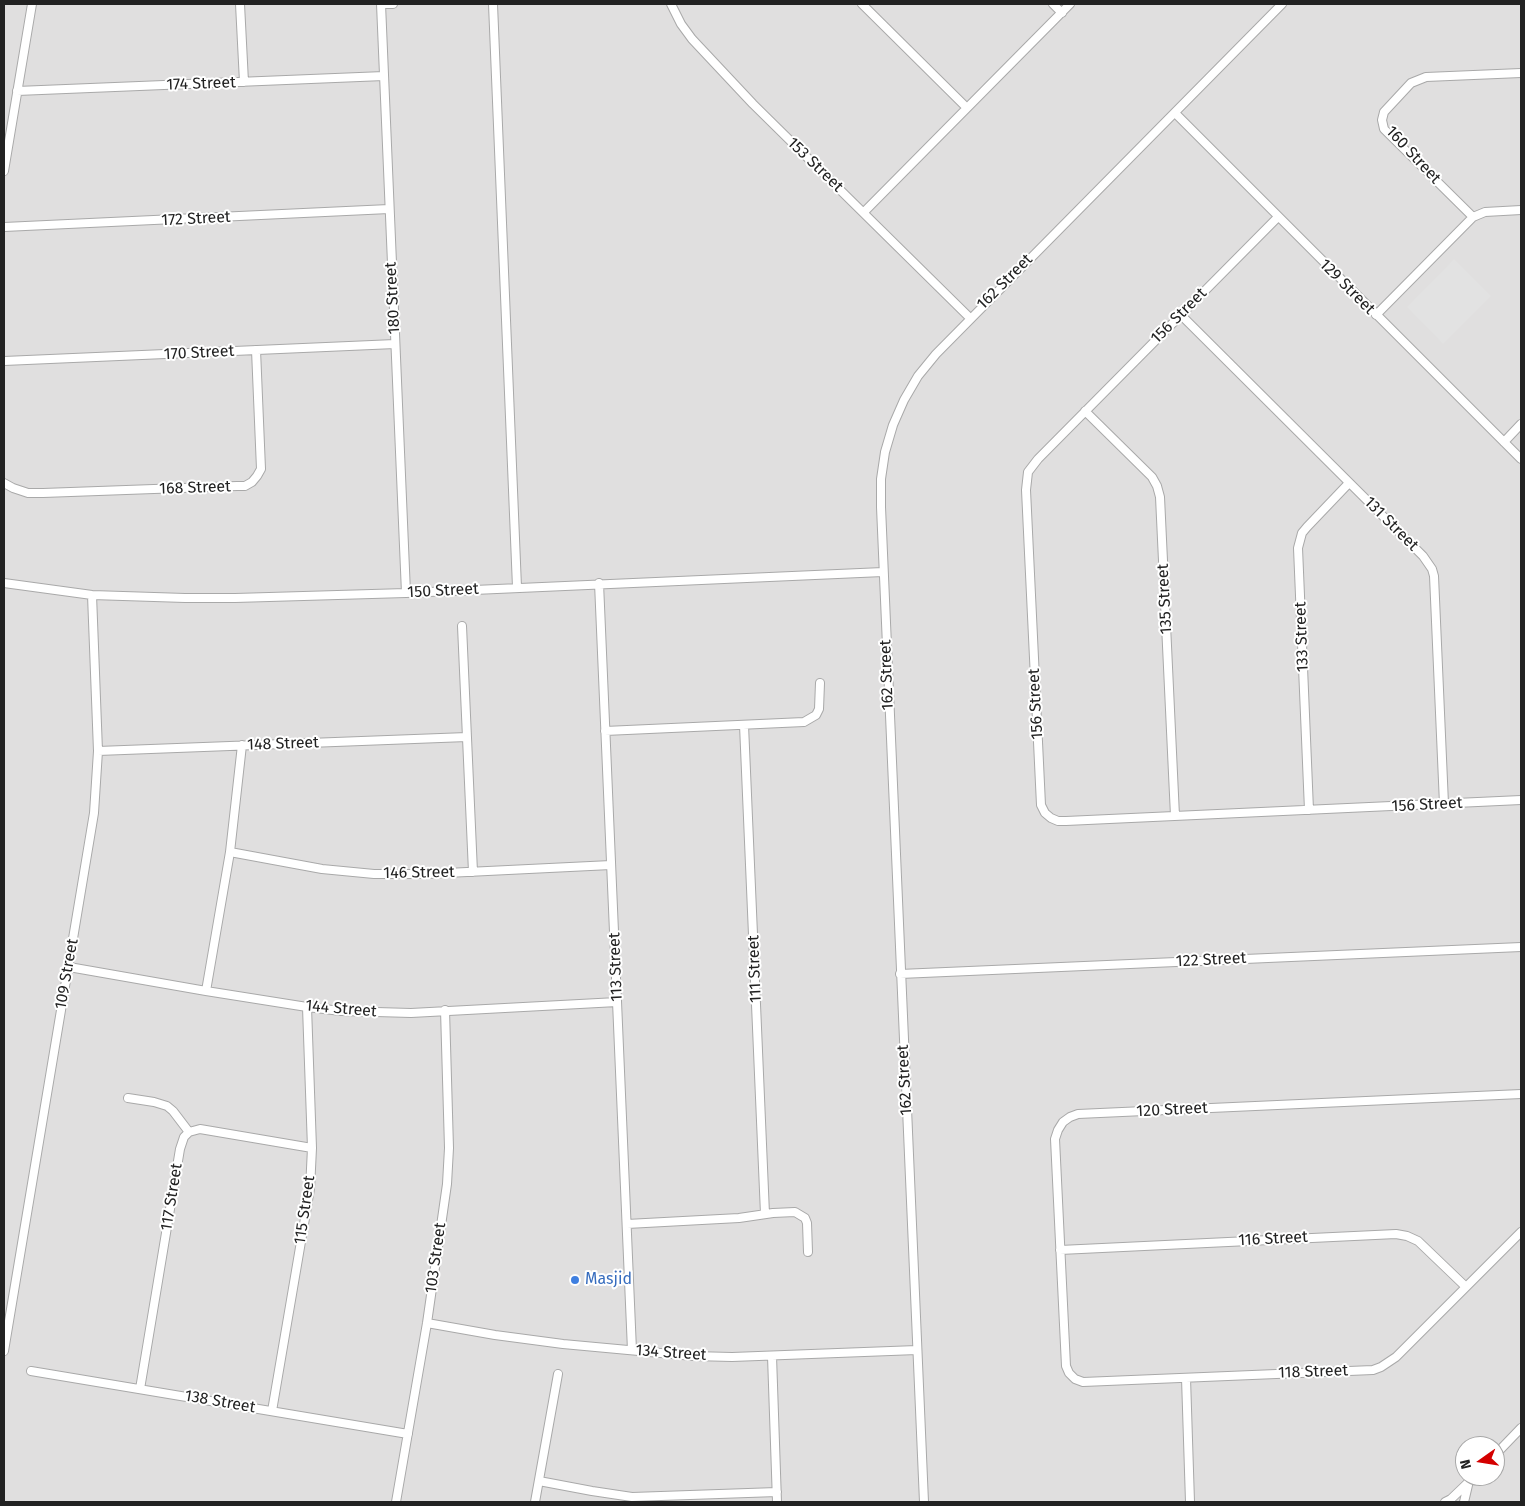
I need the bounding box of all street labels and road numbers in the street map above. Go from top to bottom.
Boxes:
street label: 174 Street [166,73,236,95]
street label: 160 Street [1381,122,1445,188]
street label: 153 Street [783,134,847,196]
street label: 172 Street [161,208,231,230]
street label: 162 Street [973,250,1037,314]
street label: 129 Street [1315,255,1379,319]
street label: 180 Street [382,261,404,335]
street label: 156 Street [1147,284,1211,348]
street label: 170 Street [163,342,235,364]
street label: 168 Street [159,477,231,499]
street label: 131 Street [1360,493,1422,555]
street label: 135 Street [1154,563,1176,635]
street label: 150 Street [407,580,479,602]
street label: 133 Street [1291,601,1313,673]
street label: 162 Street [876,639,898,711]
street label: 156 Street [1025,668,1047,740]
street label: 148 Street [247,733,319,755]
street label: 156 Street [1391,794,1463,816]
street label: 146 Street [383,863,455,883]
street label: 113 Street [605,932,627,1002]
street label: 111 Street [744,935,766,1003]
street label: 109 Street [51,937,83,1011]
street label: 122 Street [1175,949,1247,971]
street label: 144 Street [304,996,378,1022]
street label: 162 Street [894,1044,916,1116]
street label: 120 Street [1136,1099,1208,1121]
street label: 117 Street [157,1162,187,1232]
street label: 115 Street [291,1174,319,1246]
street label: 103 Street [422,1221,450,1295]
street label: 116 Street [1238,1228,1308,1250]
street label: 134 Street [635,1341,707,1365]
street label: 118 Street [1278,1361,1348,1383]
street label: 138 Street [183,1386,257,1418]

